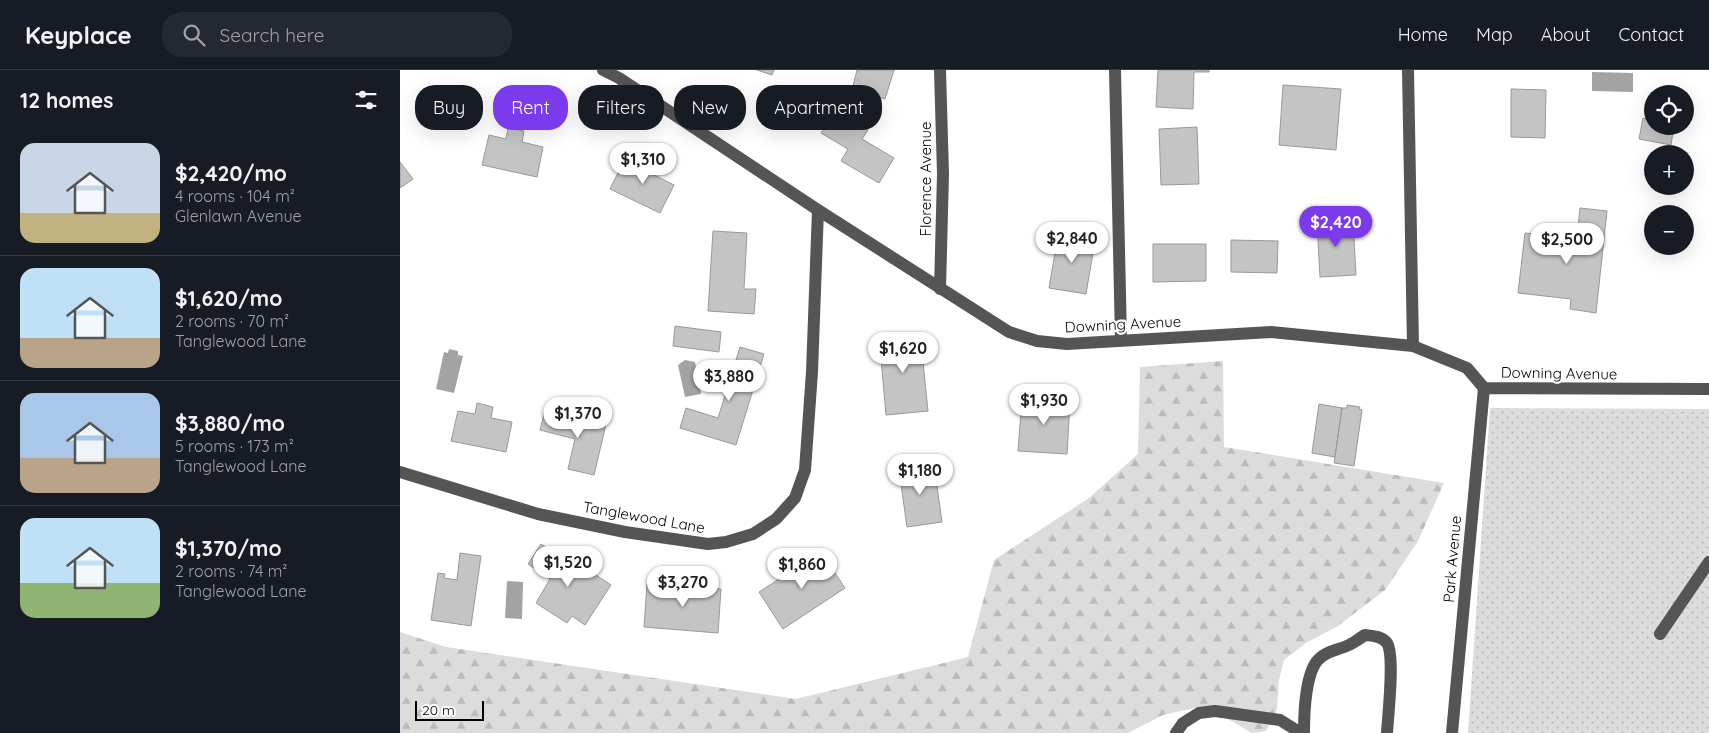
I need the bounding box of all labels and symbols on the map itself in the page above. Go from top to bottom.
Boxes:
street label: Florence Avenue [916,121,935,237]
pin: $1,310 [602,142,684,185]
pin: $2,420 [1295,206,1377,248]
pin: $2,840 [1031,222,1113,264]
pin: $2,500 [1526,222,1608,265]
street label: Downing Avenue [1064,311,1182,337]
pin: $1,620 [862,332,944,374]
pin: $3,880 [688,360,770,402]
street label: Downing Avenue [1501,362,1617,384]
pin: $1,930 [1003,384,1085,426]
pin: $1,370 [537,396,619,439]
pin: $1,180 [879,454,961,496]
street label: Tanglewood Lane [582,497,706,537]
street label: Park Avenue [1439,515,1465,603]
pin: $1,520 [527,546,609,588]
pin: $1,860 [761,548,843,590]
pin: $3,270 [642,566,724,608]
scale bar [415,698,484,721]

